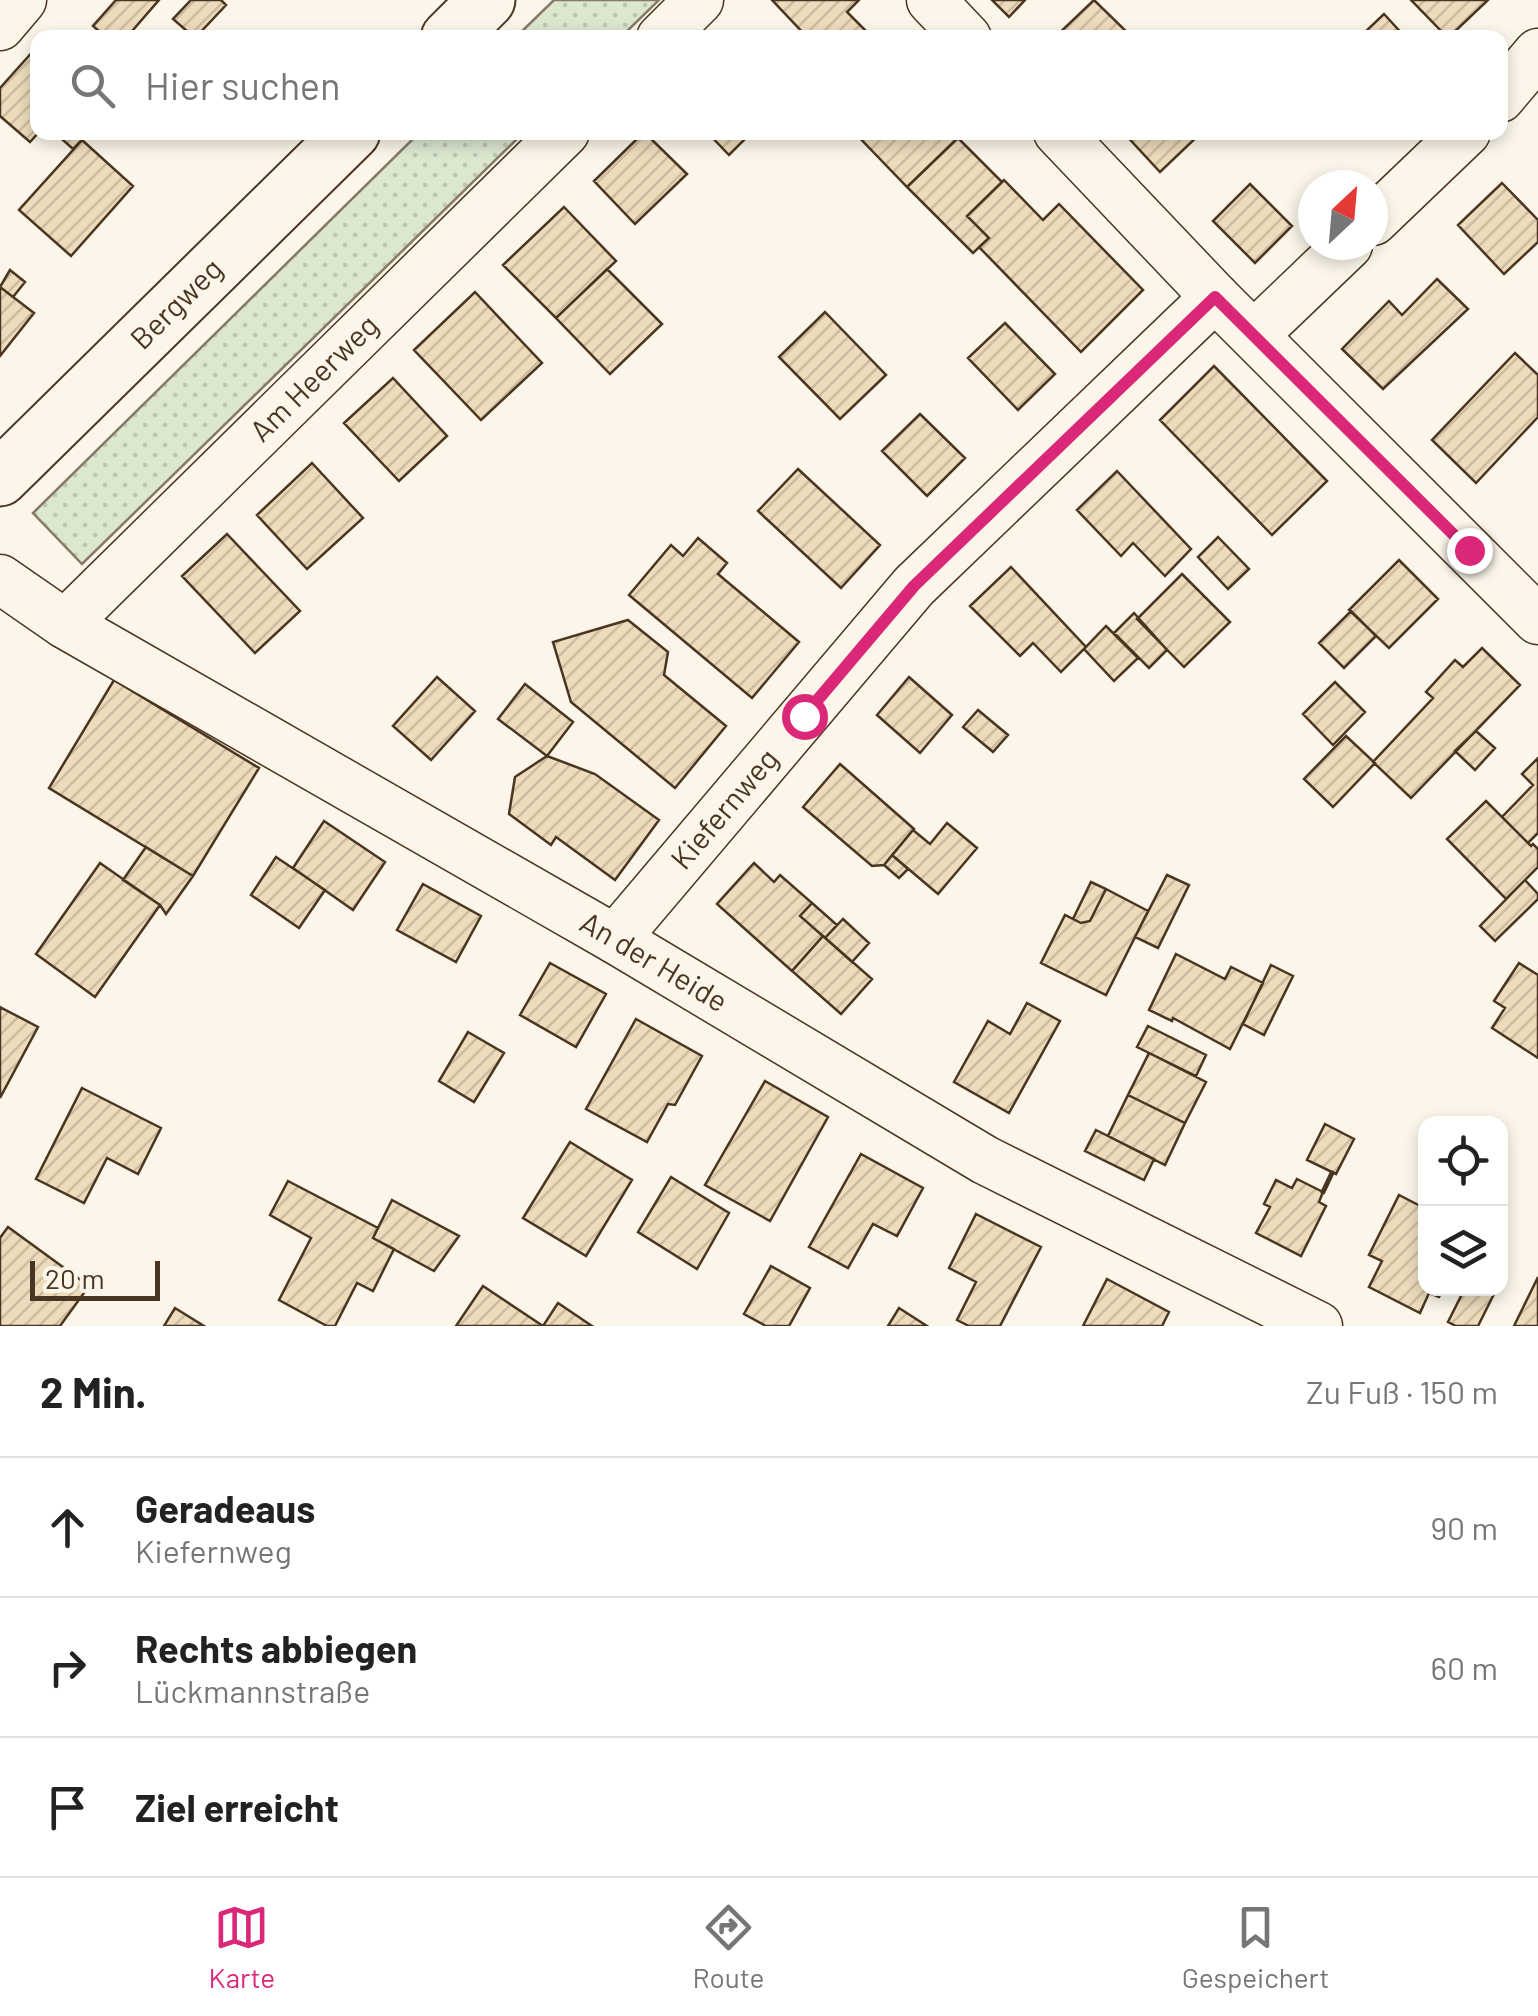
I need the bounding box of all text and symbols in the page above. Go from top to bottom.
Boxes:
search box [30,30,1508,140]
icon: search [65,58,120,113]
text: Hier suchen [145,62,341,108]
north arrow [1298,170,1388,260]
street label: Bergweg [122,250,229,356]
street label: Am Heerweg [241,306,385,448]
route end [1447,528,1493,574]
route start [782,694,828,740]
street label: Kiefernweg [662,740,785,876]
street label: An der Heide [574,903,735,1018]
map controls [1418,1116,1508,1296]
button: locate [1418,1116,1508,1206]
button: layers [1418,1206,1508,1296]
scale bar [30,1256,160,1300]
text: 20 m [45,1261,105,1295]
text: 2 Min. [40,1366,147,1416]
text: Zu Fuß · 150 m [1306,1372,1498,1410]
text: Geradeaus [135,1485,315,1531]
icon: ahead [40,1500,95,1555]
text: 90 m [1430,1508,1498,1546]
text: Kiefernweg [135,1531,292,1569]
text: Rechts abbiegen [135,1625,417,1671]
icon: right [40,1640,95,1695]
text: 60 m [1431,1648,1498,1686]
text: Lückmannstraße [135,1671,370,1709]
icon: arrive [40,1780,95,1835]
text: Ziel erreicht [135,1784,339,1830]
tab: Karte [209,1900,275,1994]
tab: Route [692,1900,764,1994]
tab: Gespeichert [1182,1900,1329,1994]

